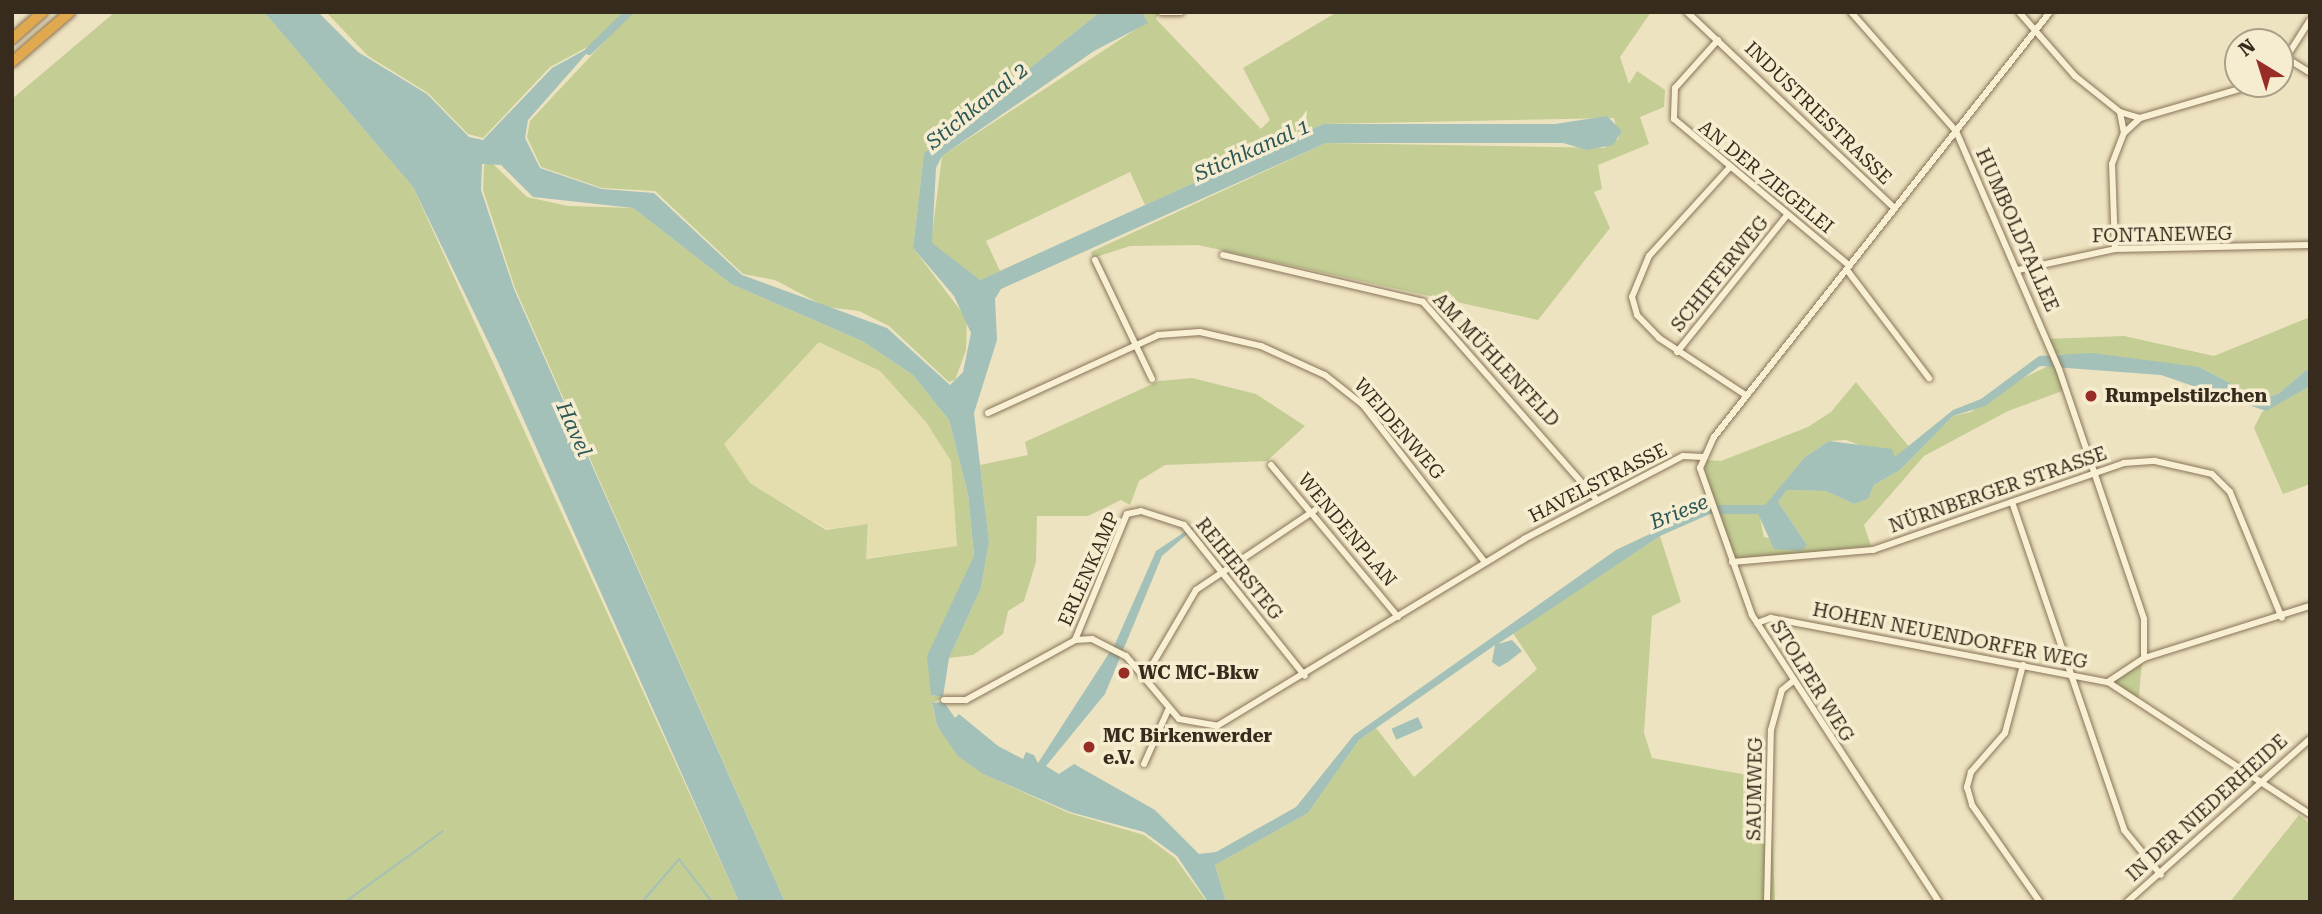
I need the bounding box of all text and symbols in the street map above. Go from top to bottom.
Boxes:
north arrow [2224,28,2294,98]
text: N [2234,34,2260,61]
street label: INDUSTRIESTRASSE [1740,37,1896,189]
water label: Stichkanal 2 [921,57,1033,155]
water label: Stichkanal 1 [1190,113,1314,187]
street label: AN DER ZIEGELEI [1694,116,1838,238]
street label: HUMBOLDTALLEE [1971,145,2063,315]
street label: SCHIFFERWEG [1666,212,1774,336]
street label: FONTANEWEG [2092,222,2232,248]
street label: AM MÜHLENFELD [1428,288,1564,432]
street label: WEIDENWEG [1349,374,1449,484]
place label: Rumpelstilzchen [2105,385,2267,407]
marker: Rumpelstilzchen [2083,388,2099,404]
water label: Havel [551,398,597,460]
street label: HAVELSTRASSE [1525,438,1671,528]
street label: NÜRNBERGER STRASSE [1886,442,2110,538]
street label: WENDENPLAN [1293,469,1401,591]
water label: Briese [1646,489,1712,535]
street label: ERLENKAMP [1054,508,1124,630]
street label: REIHERSTEG [1191,513,1287,625]
street label: HOHEN NEUENDORFER WEG [1811,598,2089,674]
street label: STOLPER WEG [1766,616,1858,746]
place label: WC MC-Bkw [1138,662,1259,684]
marker: WC MC-Bkw [1116,665,1132,681]
place label: MC Birkenwerder e.V. [1103,725,1272,769]
street label: IN DER NIEDERHEIDE [2122,730,2292,886]
street label: SAUMWEG [1743,737,1767,841]
marker: MC Birkenwerder e.V. [1081,739,1097,755]

